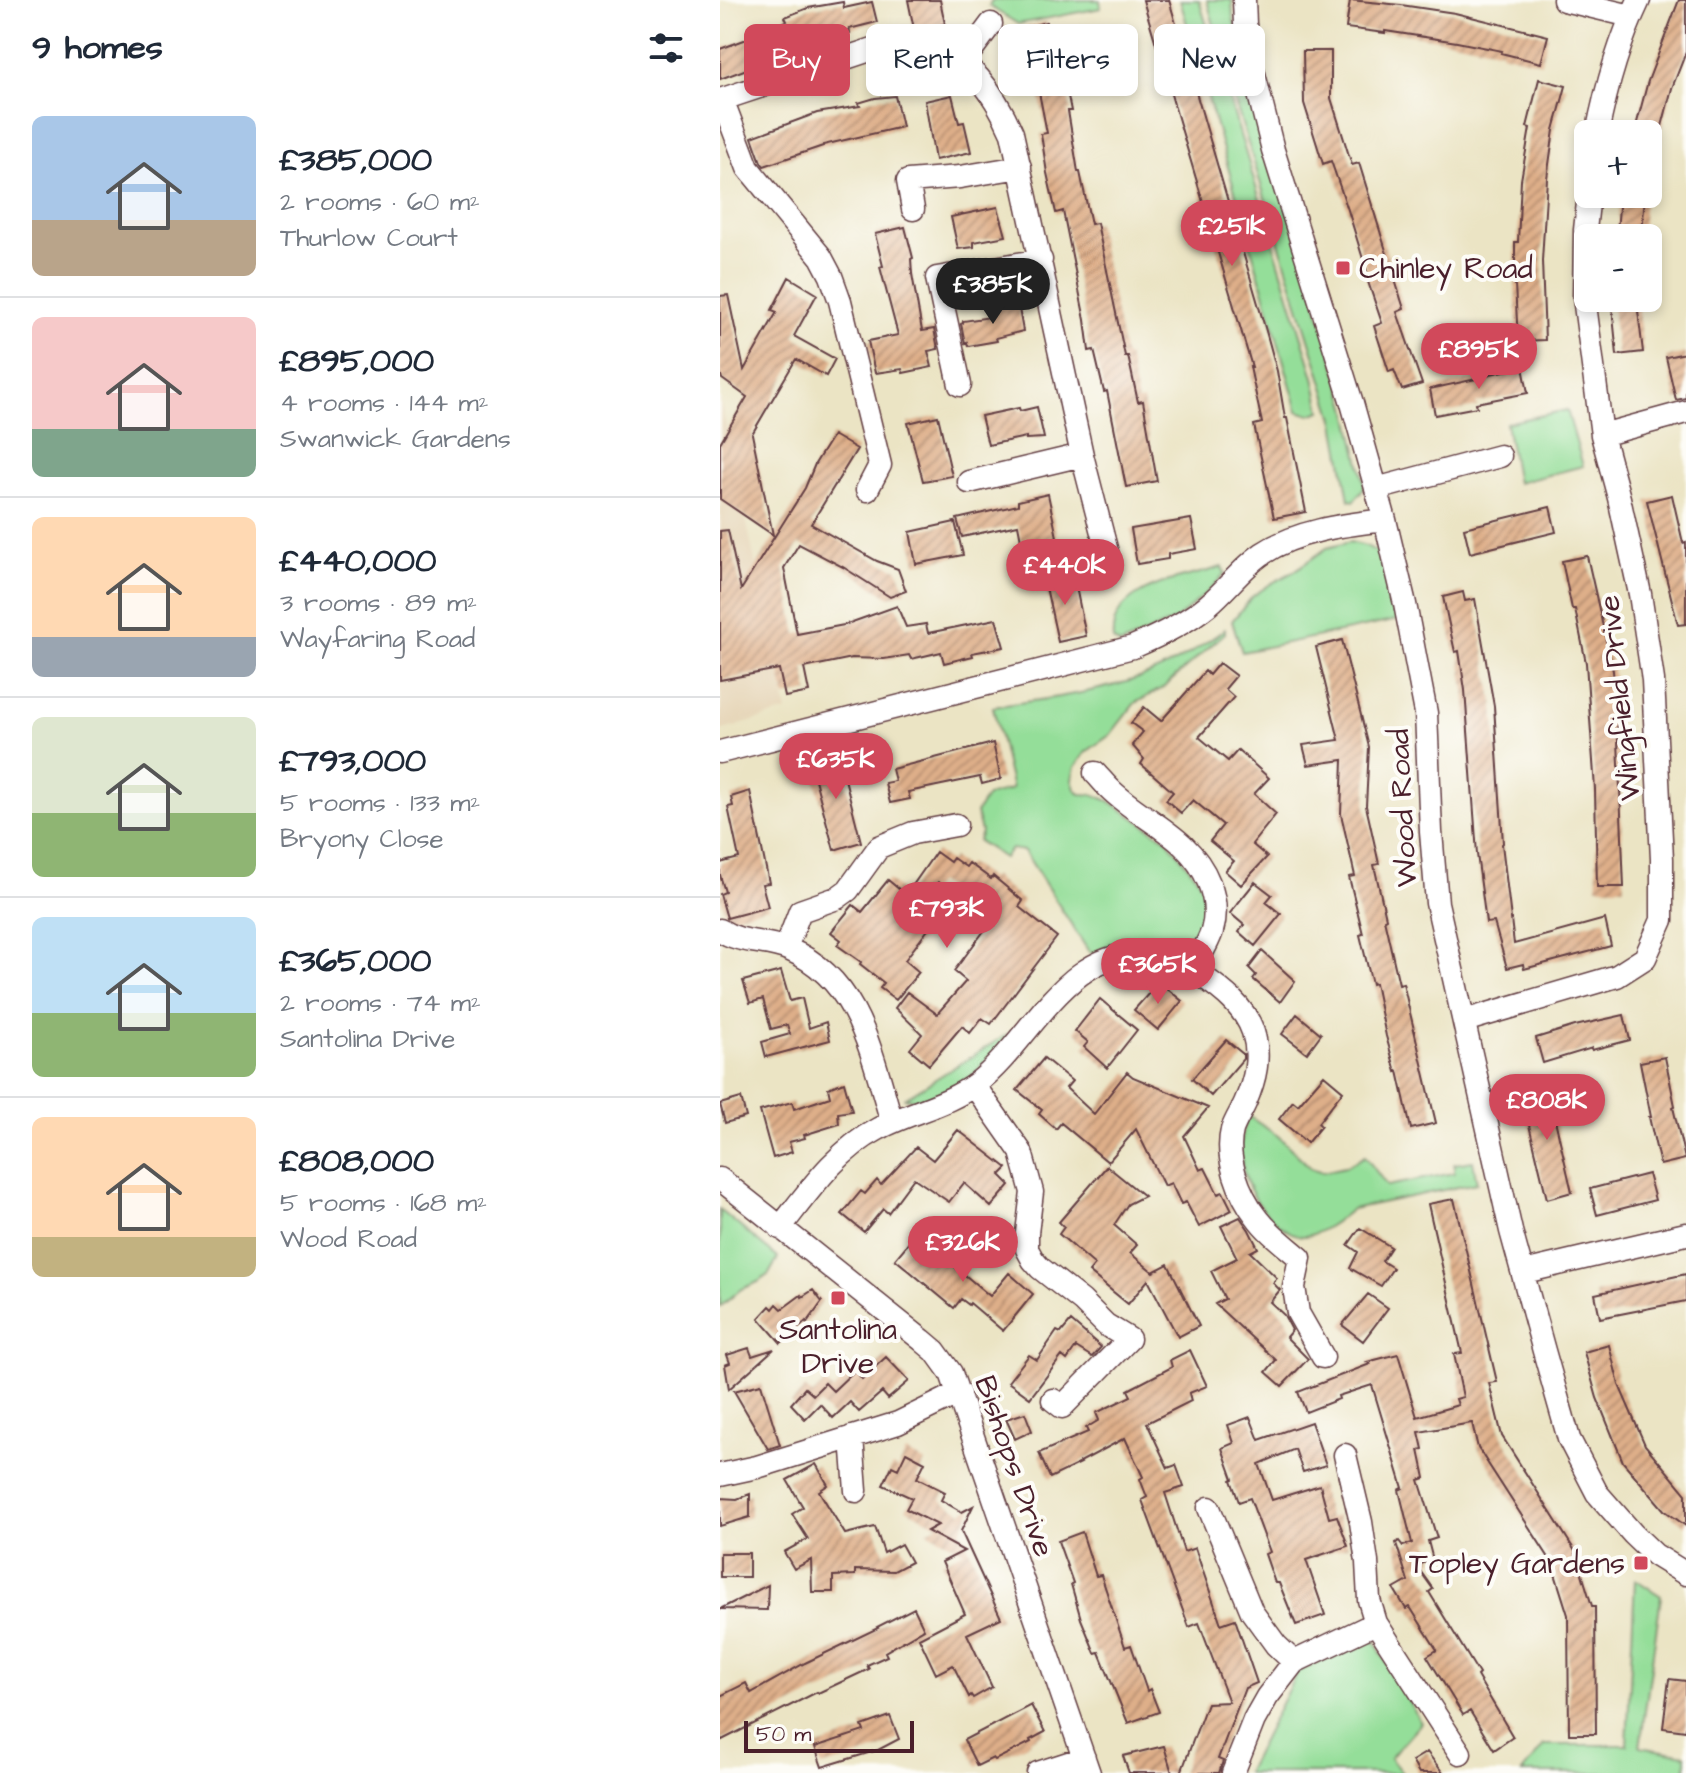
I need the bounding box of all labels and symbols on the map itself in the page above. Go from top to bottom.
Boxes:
pin: £251K [1176,200,1288,268]
place label: Chinley Road [1359,248,1533,291]
pin: £385K [937,258,1049,326]
marker: Chinley Road [1334,259,1352,277]
pin: £895K [1423,323,1535,391]
pin: £440K [1009,539,1121,607]
street label: Wingfield Drive [1588,593,1653,803]
street label: Wood Road [1378,728,1428,888]
pin: £635K [780,733,892,801]
pin: £793K [891,882,1003,950]
pin: £365K [1102,938,1214,1006]
pin: £808K [1491,1074,1603,1142]
pin: £326K [907,1216,1019,1284]
marker: Santolina Drive [829,1289,847,1307]
place label: Santolina Drive [779,1309,897,1385]
street label: Bishops Drive [963,1370,1065,1562]
place label: Topley Gardens [1409,1543,1625,1586]
marker: Topley Gardens [1632,1554,1650,1572]
scale bar [744,1717,914,1753]

